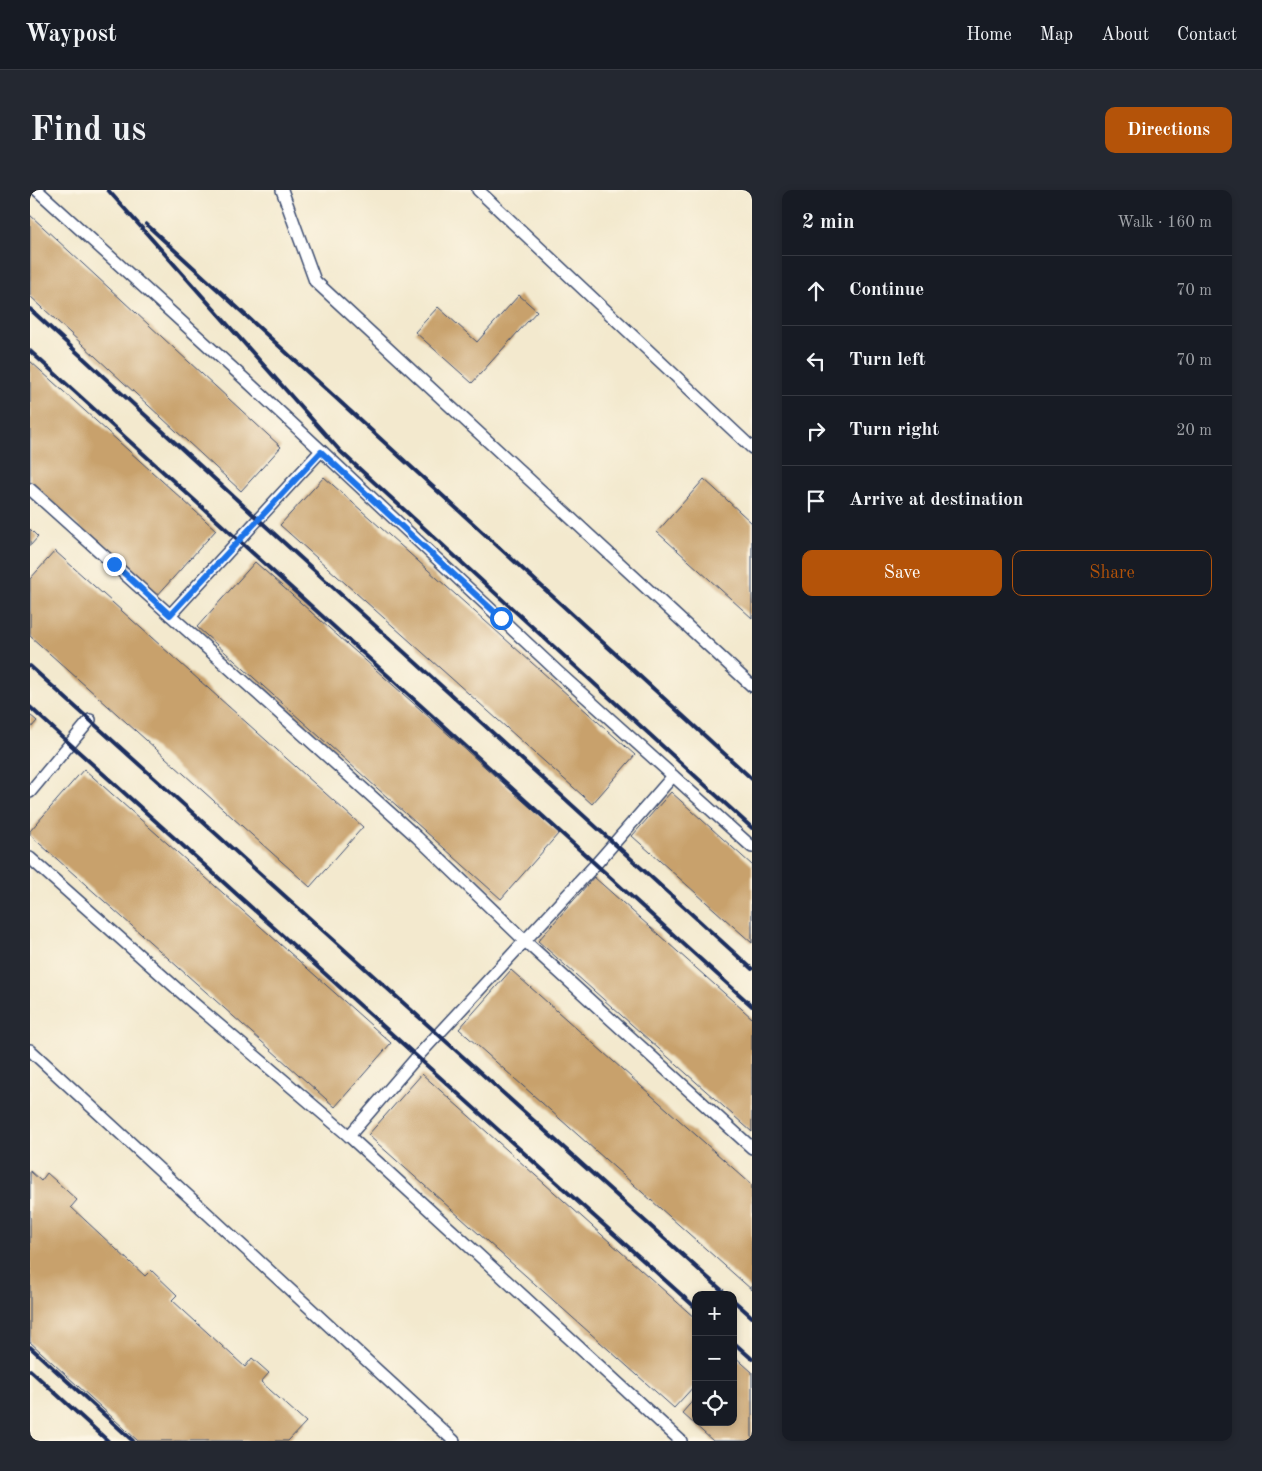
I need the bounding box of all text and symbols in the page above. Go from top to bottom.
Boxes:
text: Waypost [25,23,117,47]
text: Home [966,26,1012,44]
text: Map [1040,26,1073,44]
text: About [1101,26,1149,44]
text: Contact [1177,26,1237,44]
button: Directions [1105,107,1232,153]
text: Find us [30,113,146,148]
text: 2 min [802,212,855,233]
text: Walk · 160 m [1117,215,1212,231]
icon: ahead [802,277,830,305]
text: Continue [849,281,924,300]
text: 70 m [1176,283,1212,299]
icon: left [802,347,830,375]
text: Turn left [849,351,926,370]
text: 70 m [1176,353,1212,369]
icon: right [802,417,830,445]
text: Turn right [849,421,939,440]
text: 20 m [1176,423,1212,439]
icon: arrive [802,487,830,515]
text: Arrive at destination [849,491,1023,510]
button: Save [802,550,1002,596]
button: Share [1012,550,1212,596]
route end [103,553,126,576]
route start [490,607,513,630]
map controls [692,1291,737,1426]
button: + [692,1291,737,1336]
button: − [692,1336,737,1381]
button: locate [692,1381,737,1426]

